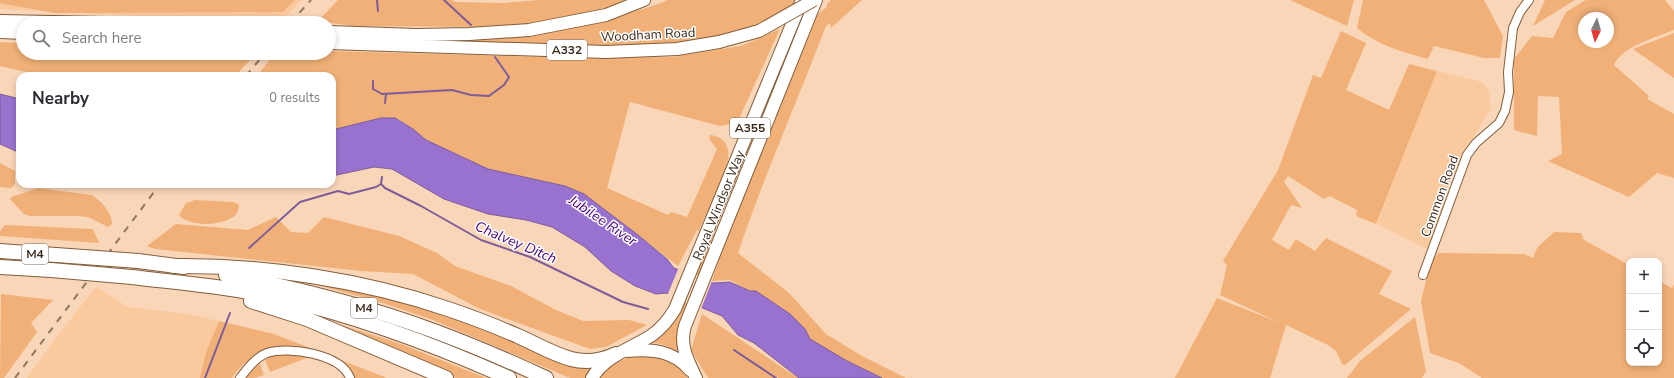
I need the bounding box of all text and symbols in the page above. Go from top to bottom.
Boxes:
north arrow [1578,12,1614,48]
search box [16,16,336,60]
street label: Woodham Road [600,24,696,46]
icon: search [30,27,52,49]
text: Search here [62,28,142,48]
road number: A332 [547,40,587,60]
text: Nearby [32,87,89,110]
text: 0 results [269,89,320,107]
road number: A355 [730,118,770,138]
street label: Royal Windsor Way [689,147,749,263]
street label: Common Road [1417,153,1463,240]
water label: Jubilee River [564,190,641,251]
water label: Chalvey Ditch [472,217,560,268]
road number: M4 [22,244,48,264]
map controls [1626,258,1662,366]
button: + [1626,258,1662,294]
button: − [1626,294,1662,330]
road number: M4 [351,298,377,318]
button: locate [1626,330,1662,366]

